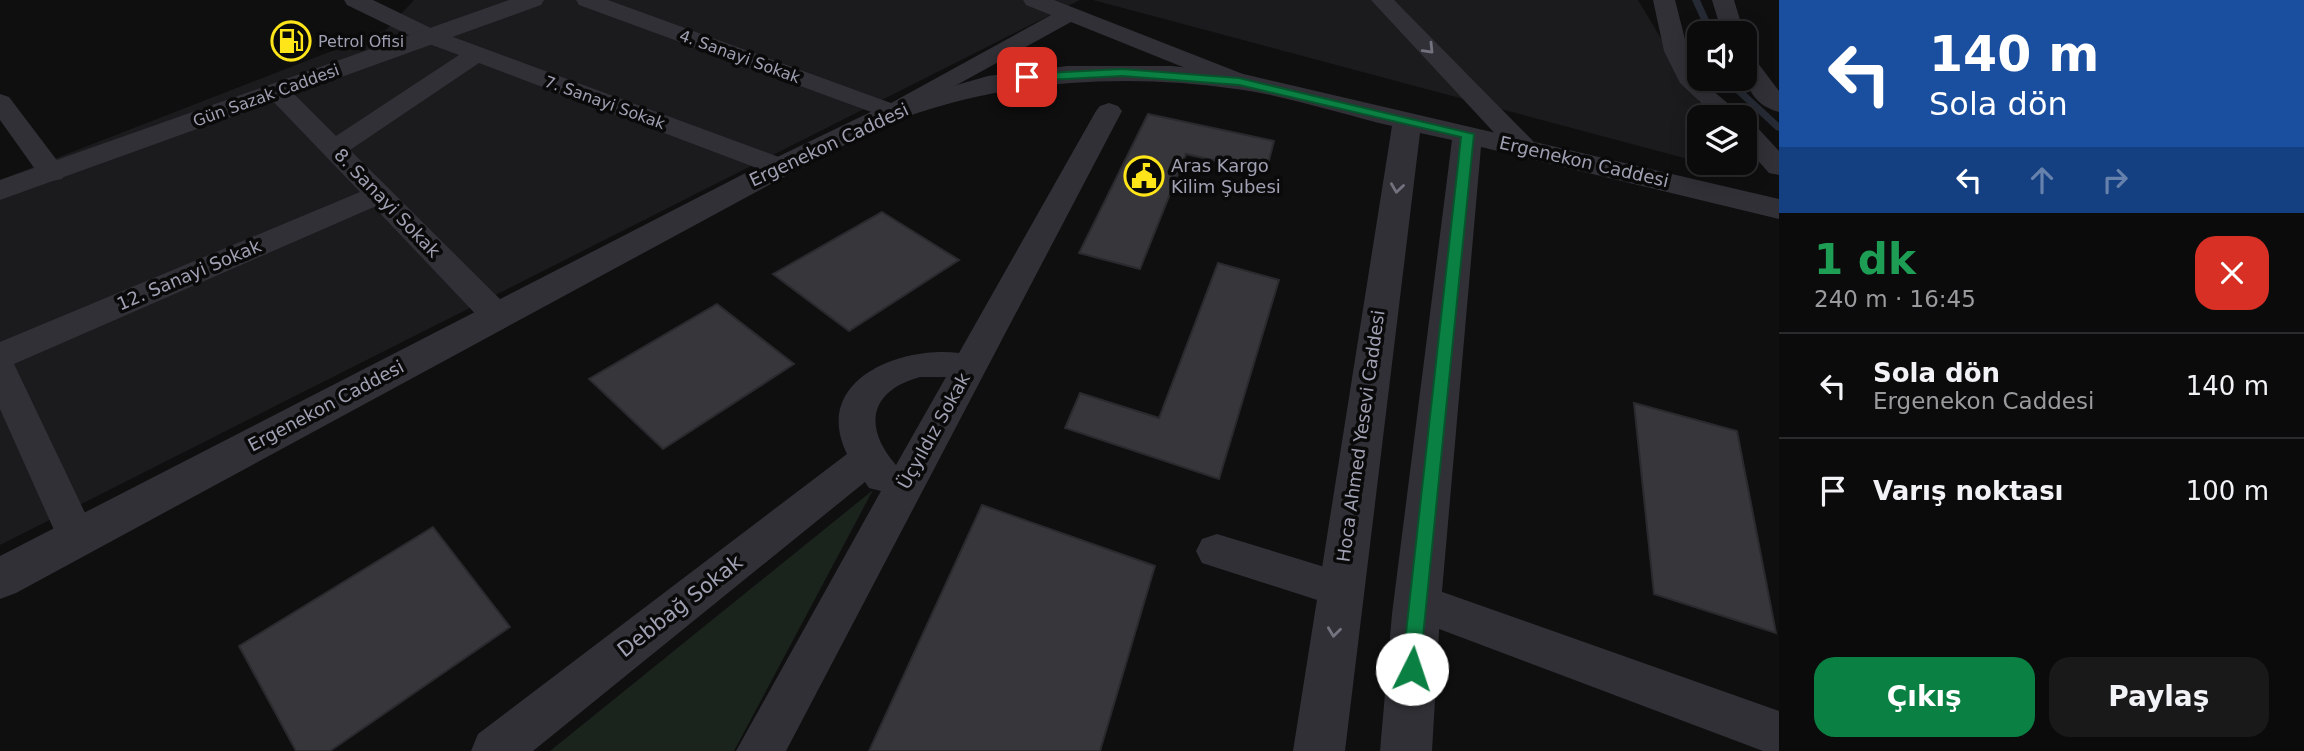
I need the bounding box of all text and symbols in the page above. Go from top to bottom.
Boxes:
fuel station icon: Petrol Ofisi [270,20,312,62]
map controls [1687,21,1757,175]
button: sound [1687,21,1757,91]
street label: 4. Sanayi Sokak [677,26,804,87]
text: 140 m [1929,26,2099,83]
icon: left [1814,28,1905,119]
place label: Petrol Ofisi [318,32,404,51]
one-way arrow [1421,41,1434,54]
pin [997,47,1057,107]
icon: arrive [1008,58,1046,96]
street label: Gün Sazak Caddesi [190,60,342,131]
street label: 7. Sanayi Sokak [542,72,669,133]
text: Sola dön [1929,85,2068,123]
street label: Ergenekon Caddesi [746,98,912,191]
button: layers [1687,105,1757,175]
street label: Ergenekon Caddesi [1497,132,1671,191]
street label: 8. Sanayi Sokak [330,144,445,262]
public building icon: Aras Kargo Kilim Şubesi [1123,155,1165,197]
place label: Aras Kargo Kilim Şubesi [1171,155,1281,197]
icon: left [1950,161,1988,199]
icon: ahead [2023,161,2061,199]
icon: right [2096,161,2134,199]
one-way arrow [1390,182,1405,194]
street label: 12. Sanayi Sokak [114,234,265,314]
text: 1 dk [1814,235,1916,284]
button: close [2195,236,2269,310]
text: 240 m · 16:45 [1814,286,1976,312]
street label: Hoca Ahmed Yesevi Caddesi [1332,309,1389,563]
street label: Ergenekon Caddesi [244,356,407,456]
text: Sola dön [1873,358,2000,388]
icon: left [1814,367,1852,405]
street label: Üçyıldız Sokak [893,369,974,492]
text: 140 m [2186,371,2269,401]
text: Ergenekon Caddesi [1873,388,2094,414]
icon: arrive [1814,472,1852,510]
text: Varış noktası [1873,476,2064,506]
text: 100 m [2186,476,2269,506]
street label: Debbağ Sokak [613,549,748,662]
one-way arrow [1326,626,1341,638]
position arrow [1375,632,1449,706]
button: Çıkış [1814,657,2035,737]
button: Paylaş [2049,657,2269,737]

